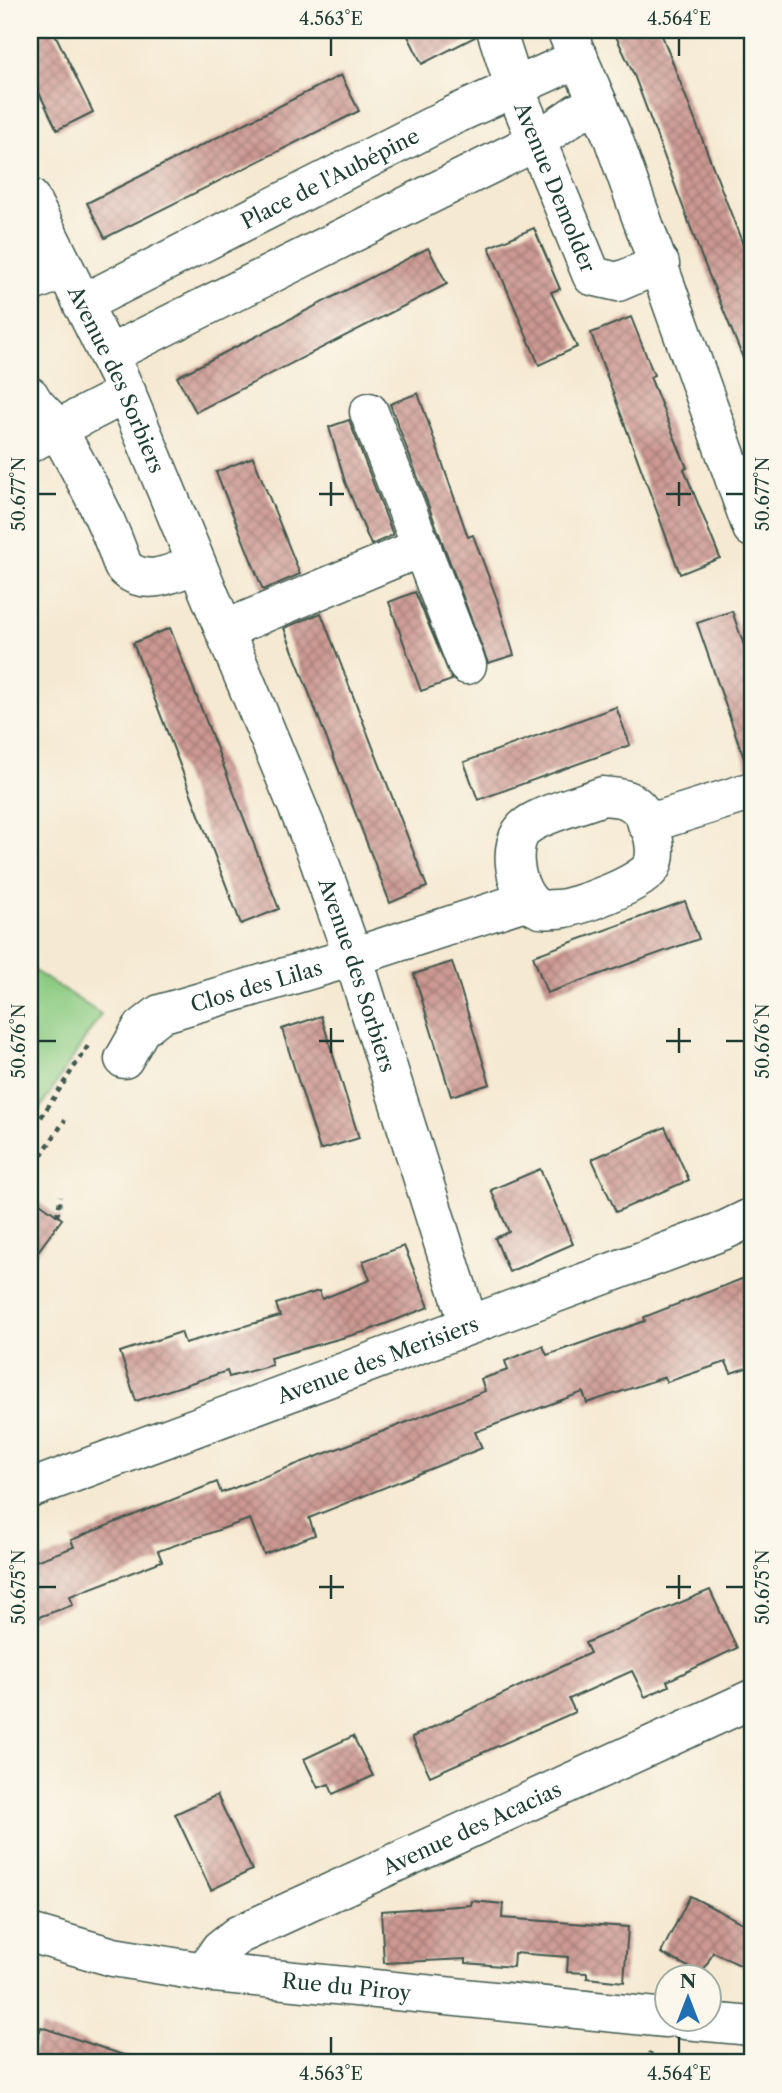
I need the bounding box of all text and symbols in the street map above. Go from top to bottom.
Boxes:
text: 4.563°E [299,8,363,30]
text: 4.564°E [647,8,711,30]
street label: Avenue Demolder [509,98,601,276]
street label: Place de l'Aubépine [237,122,423,234]
street label: Avenue des Sorbiers [63,281,170,476]
text: 50.677°N [8,457,30,531]
text: 50.677°N [752,457,774,531]
street label: Avenue des Sorbiers [313,874,401,1075]
street label: Clos des Lilas [187,954,325,1017]
text: 50.676°N [8,1003,30,1079]
text: 50.676°N [752,1003,774,1079]
street label: Avenue des Merisiers [273,1311,482,1409]
text: 50.675°N [8,1549,30,1625]
text: 50.675°N [752,1549,774,1625]
street label: Avenue des Acacias [378,1776,565,1880]
north arrow [652,1964,722,2034]
street label: Rue du Piroy [281,1967,413,2005]
text: N [680,1970,696,1993]
text: 4.563°E [299,2063,363,2085]
text: 4.564°E [647,2063,711,2085]

